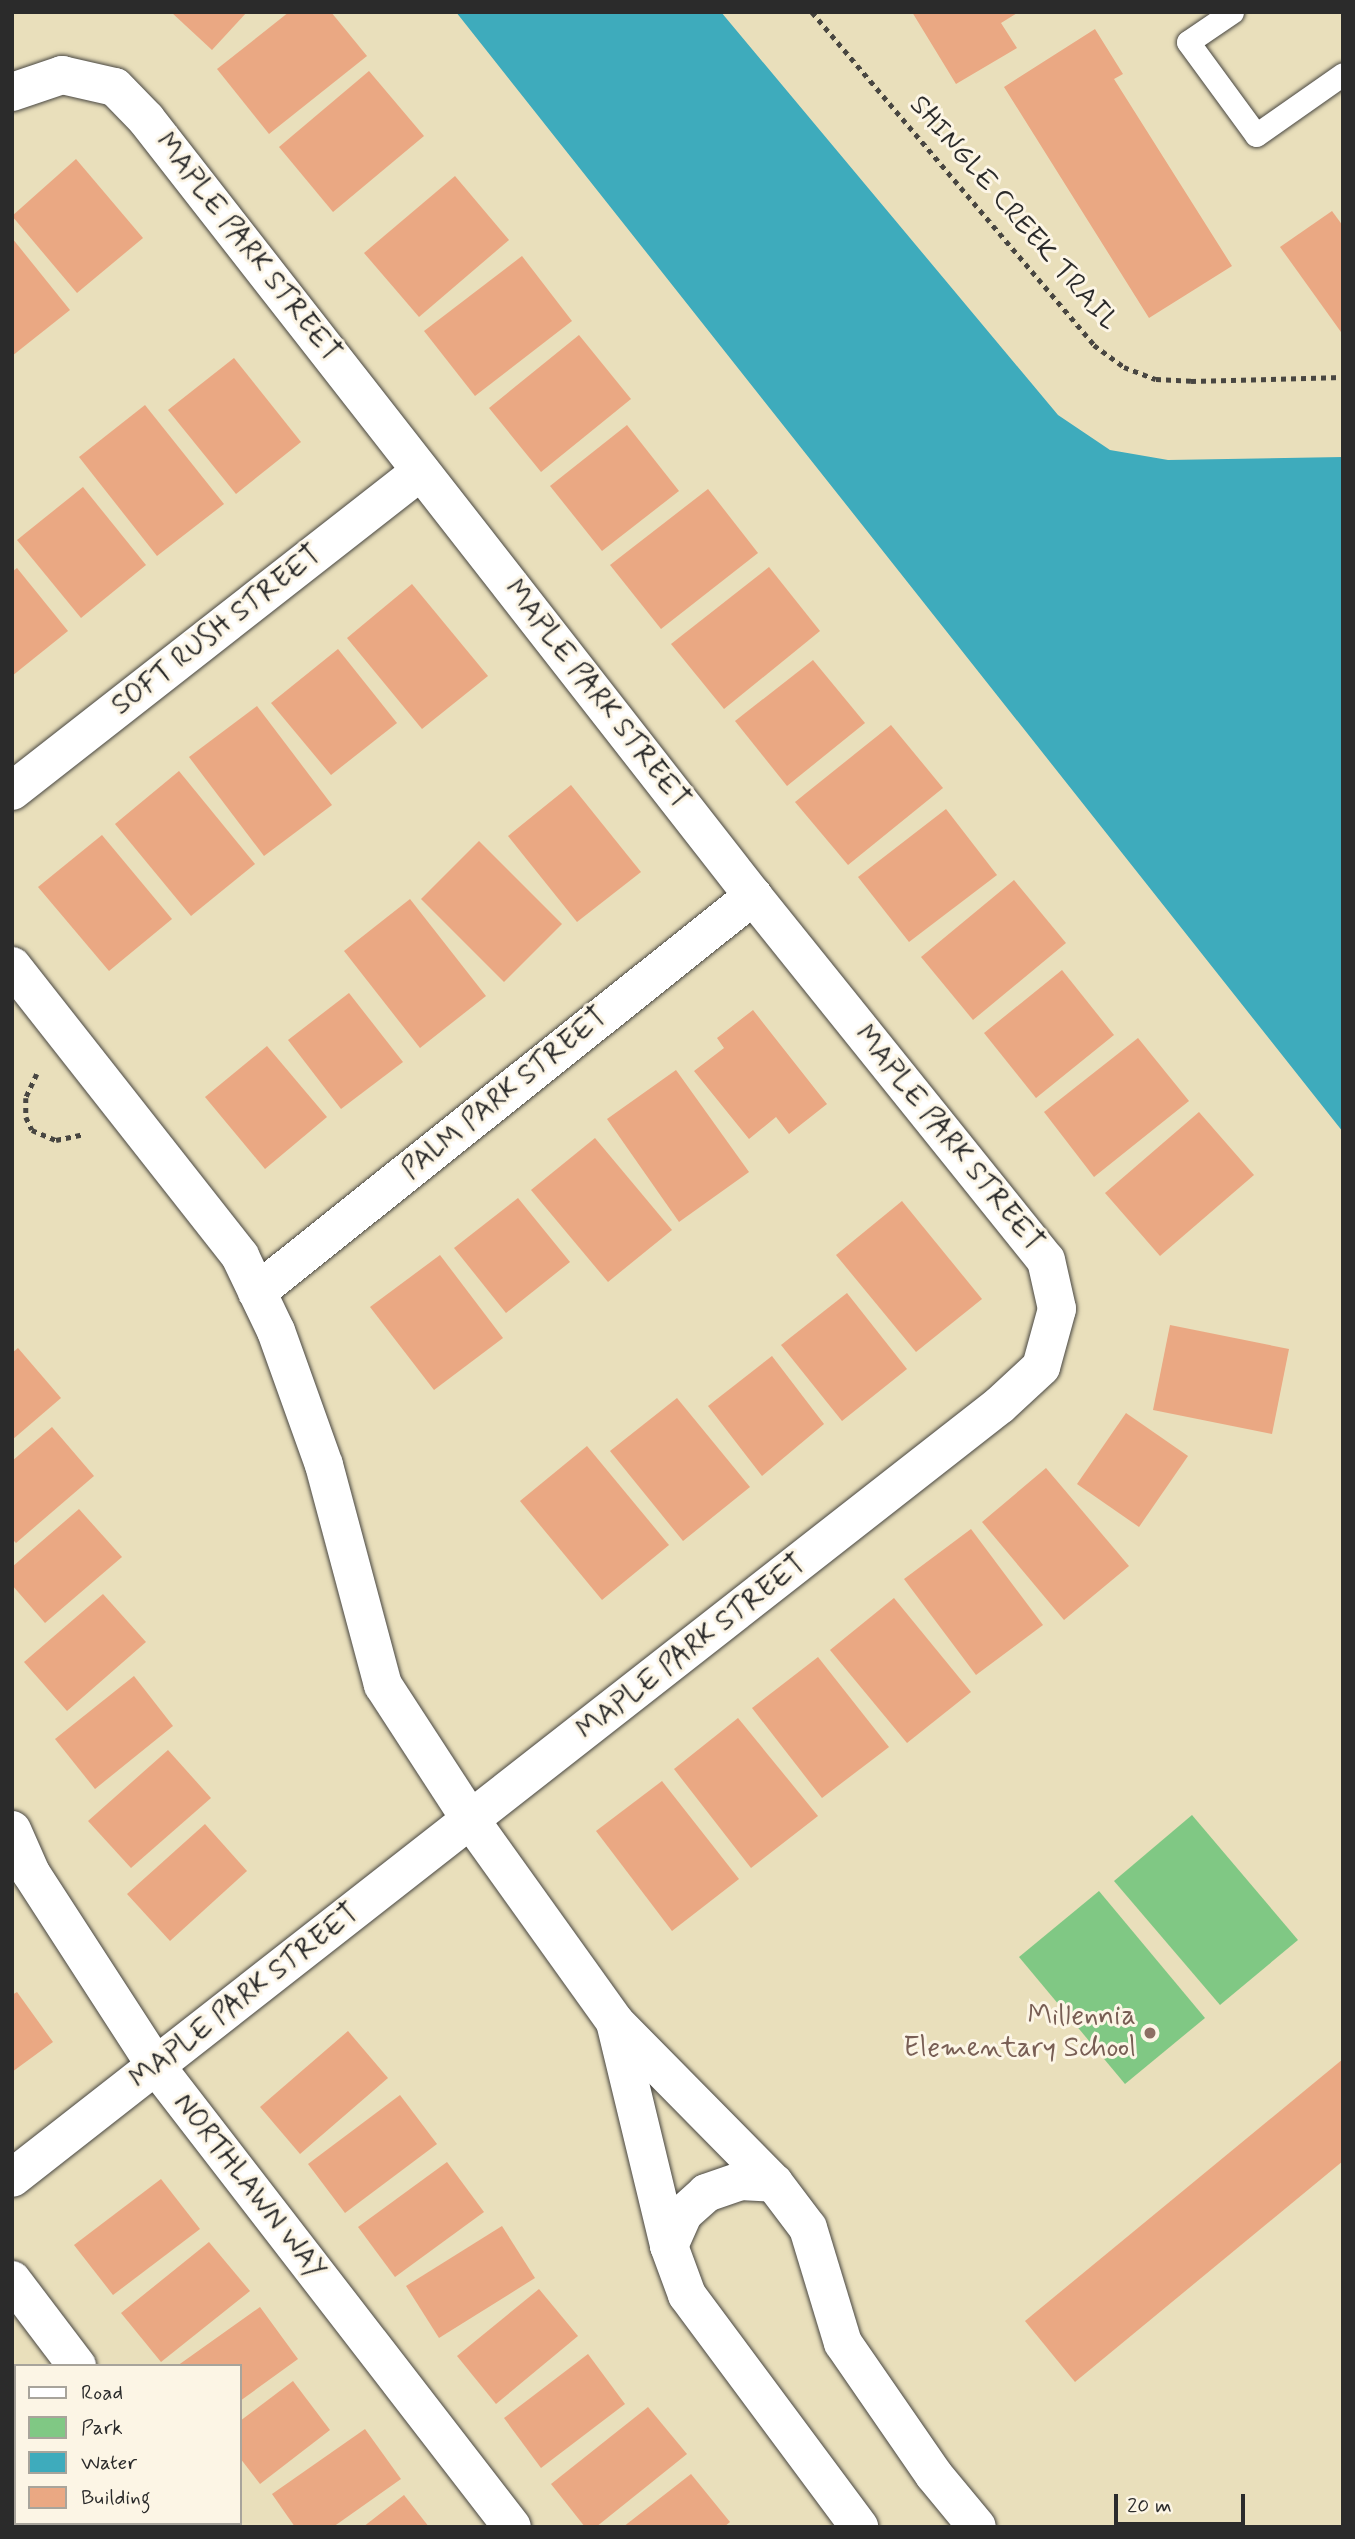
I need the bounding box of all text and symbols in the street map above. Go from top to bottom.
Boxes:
street label: SHINGLE CREEK TRAIL [901,89,1125,339]
street label: MAPLE PARK STREET [147,127,347,369]
street label: SOFT RUSH STREET [106,539,328,723]
street label: MAPLE PARK STREET [496,574,696,816]
street label: PALM PARK STREET [395,1001,615,1187]
street label: MAPLE PARK STREET [846,1019,1050,1259]
street label: MAPLE PARK STREET [571,1548,813,1748]
street label: MAPLE PARK STREET [124,1897,366,2097]
place label: Millennia Elementary School [903,2000,1136,2066]
marker: Millennia Elementary School [1142,2025,1158,2041]
street label: NORTHLAWN WAY [165,2086,333,2288]
legend [14,2364,242,2525]
text: Road [81,2379,123,2407]
text: Park [81,2414,123,2442]
text: Water [81,2449,137,2477]
scale bar [1117,2480,1248,2524]
text: Building [81,2484,151,2512]
text: 20 m [1127,2492,1172,2520]

